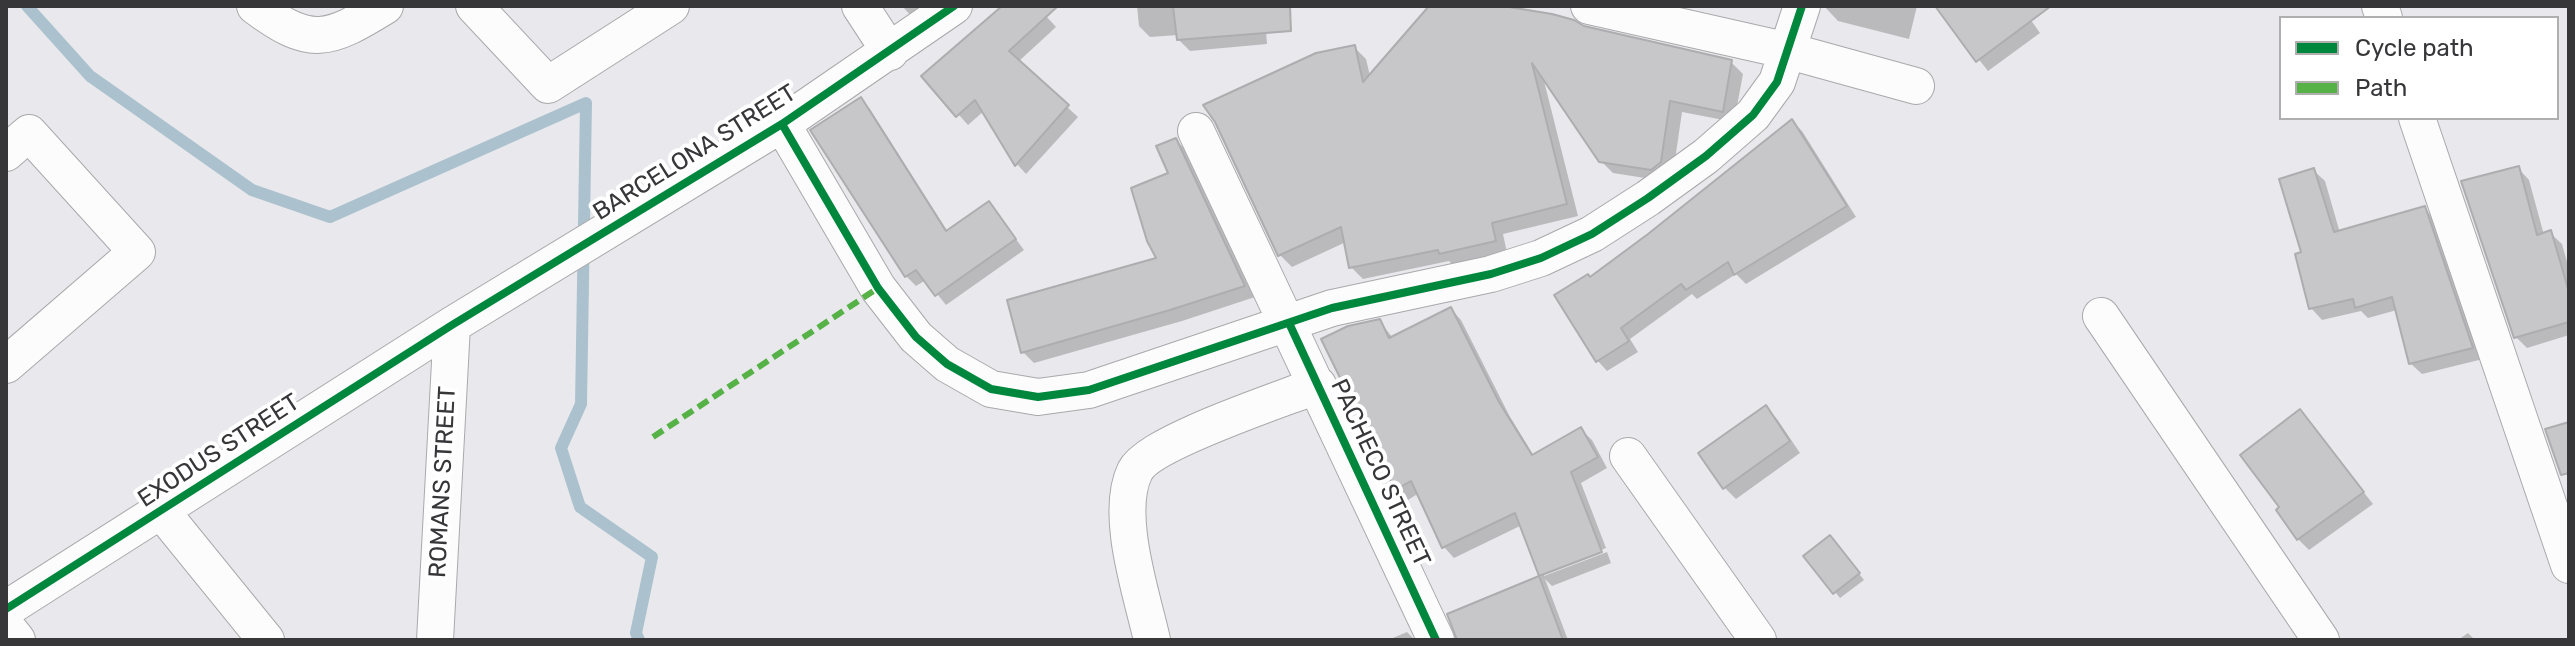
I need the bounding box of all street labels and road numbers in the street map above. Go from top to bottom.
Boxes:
street label: BARCELONA STREET [588,79,802,227]
street label: PACHECO STREET [1324,375,1436,571]
street label: ROMANS STREET [424,385,462,579]
street label: EXODUS STREET [133,388,305,514]

